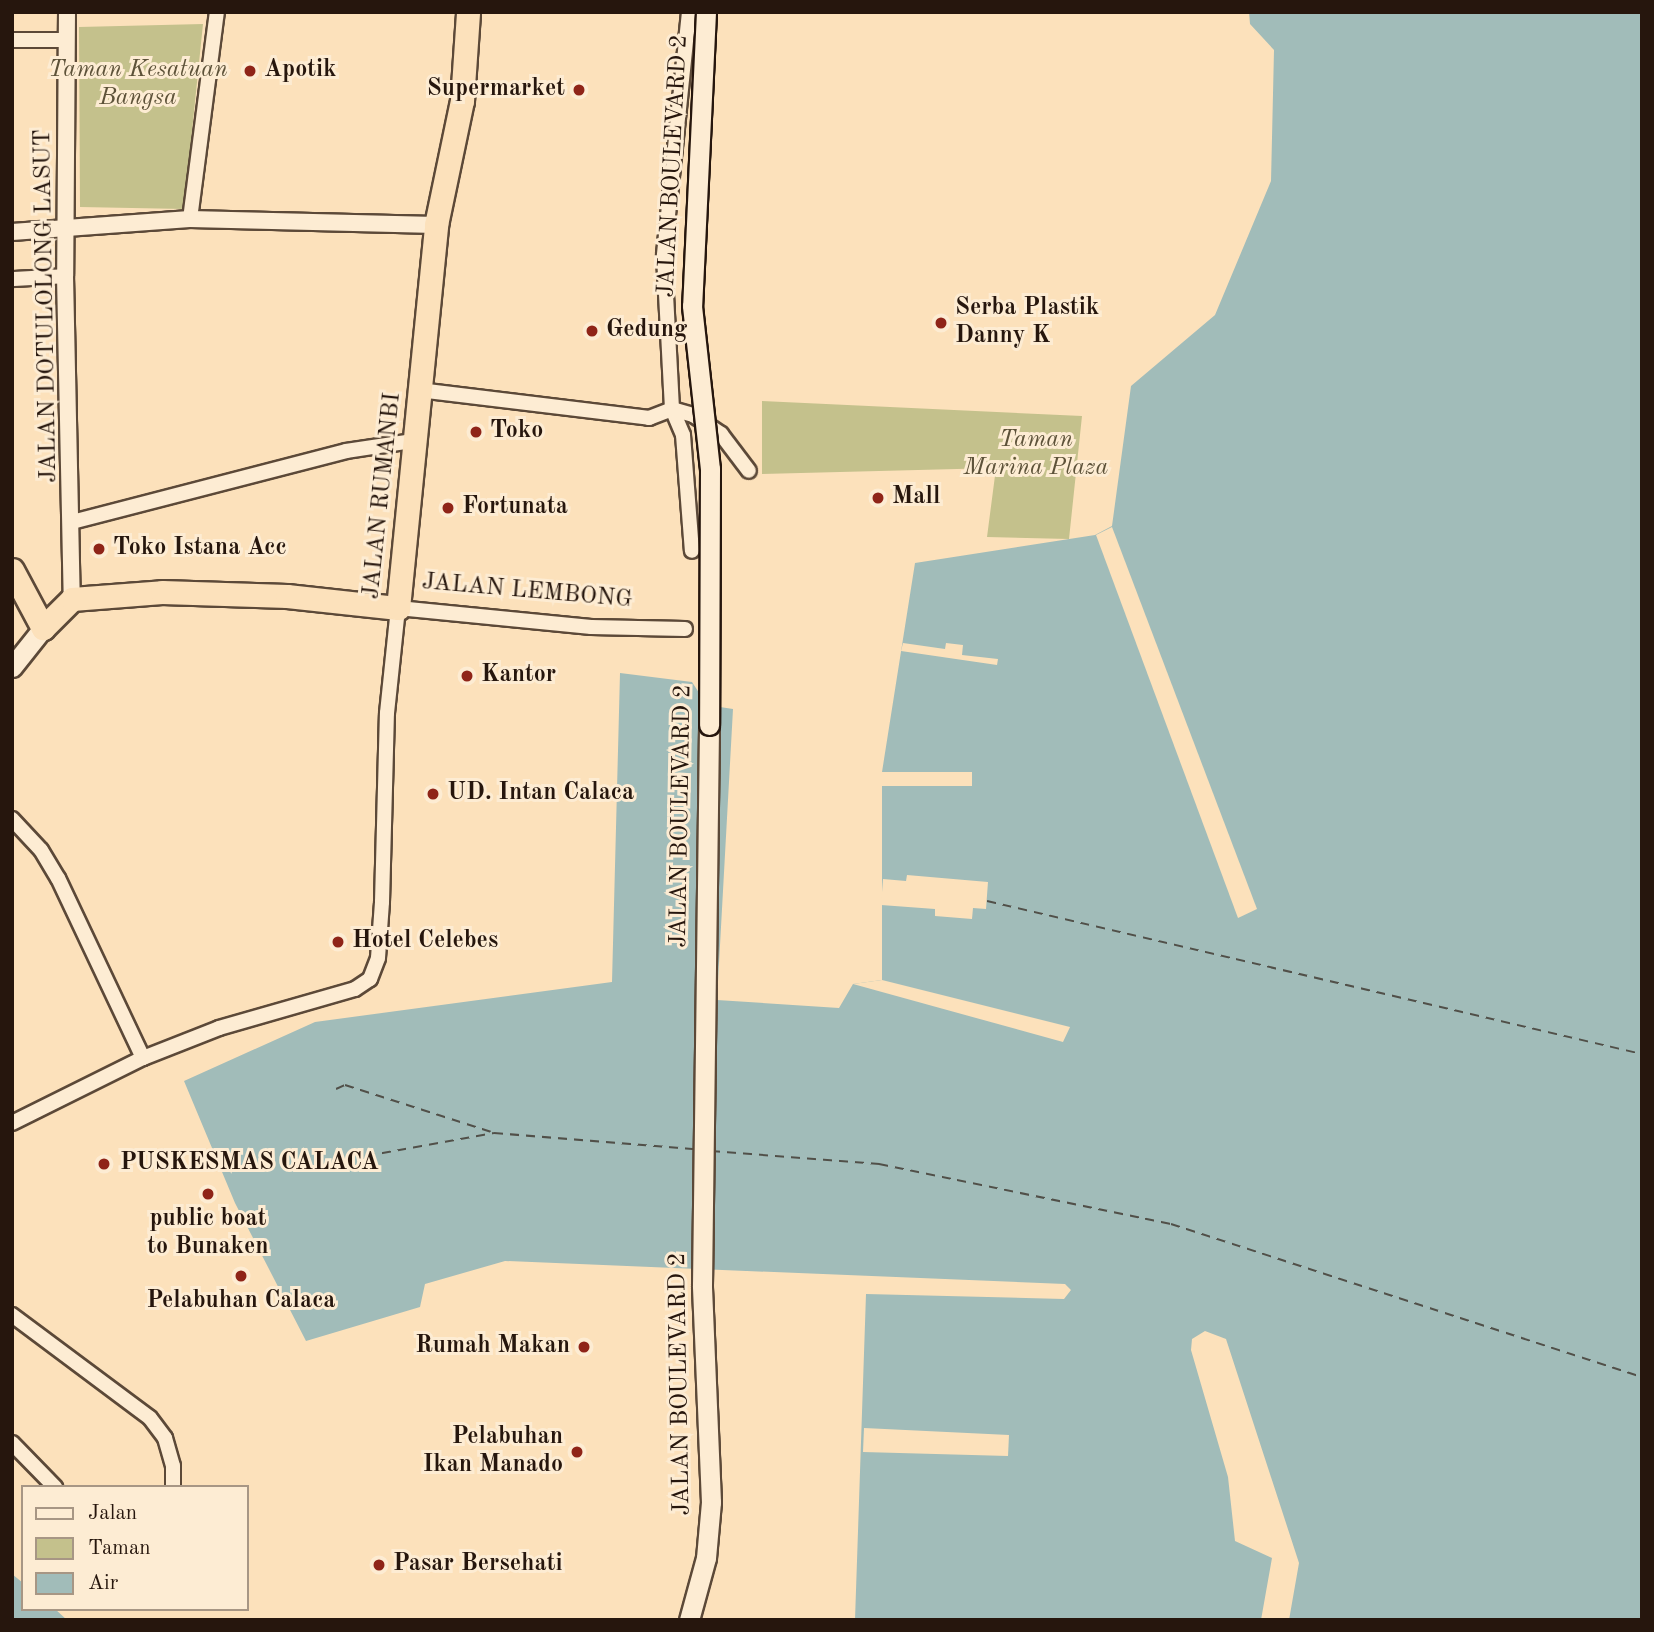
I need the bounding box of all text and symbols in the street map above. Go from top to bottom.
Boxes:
street label: JALAN BOULEVARD 2 [653,34,695,298]
park label: Taman Kesatuan Bangsa [48,57,228,113]
place label: Apotik [264,57,337,85]
marker: Apotik [242,63,258,79]
place label: Supermarket [427,76,565,104]
marker: Supermarket [571,82,587,98]
street label: JALAN DOTULOLONG LASUT [30,129,64,483]
place label: Serba Plastik Danny K [955,295,1099,351]
marker: Serba Plastik Danny K [933,315,949,331]
place label: Gedung [606,317,687,345]
marker: Gedung [584,323,600,339]
street label: JALAN RUMANBI [358,391,408,601]
place label: Toko [490,418,543,446]
marker: Toko [468,424,484,440]
park label: Taman Marina Plaza [964,427,1108,483]
place label: Mall [892,484,940,512]
marker: Mall [870,490,886,506]
place label: Fortunata [462,494,568,522]
marker: Fortunata [440,500,456,516]
place label: Toko Istana Acc [113,535,287,563]
marker: Toko Istana Acc [91,541,107,557]
street label: JALAN LEMBONG [421,568,633,616]
place label: Kantor [481,662,556,690]
marker: Kantor [459,668,475,684]
street label: JALAN BOULEVARD 2 [665,684,699,948]
place label: UD. Intan Calaca [447,780,634,808]
marker: UD. Intan Calaca [425,786,441,802]
place label: Hotel Celebes [352,928,498,956]
marker: Hotel Celebes [330,934,346,950]
place label: PUSKESMAS CALACA [120,1150,379,1178]
marker: PUSKESMAS CALACA [94,1154,114,1174]
marker: public boat to Bunaken [200,1186,216,1202]
place label: public boat to Bunaken [147,1206,269,1262]
street label: JALAN BOULEVARD 2 [664,1252,698,1516]
marker: Pelabuhan Calaca [233,1268,249,1284]
place label: Pelabuhan Calaca [146,1288,336,1316]
place label: Rumah Makan [415,1333,570,1361]
marker: Rumah Makan [576,1339,592,1355]
place label: Pelabuhan Ikan Manado [423,1424,563,1480]
marker: Pelabuhan Ikan Manado [569,1444,585,1460]
legend [21,1485,248,1611]
text: Jalan [88,1503,137,1524]
text: Taman [88,1538,151,1559]
place label: Pasar Bersehati [393,1551,563,1579]
marker: Pasar Bersehati [371,1557,387,1573]
text: Air [88,1573,118,1594]

